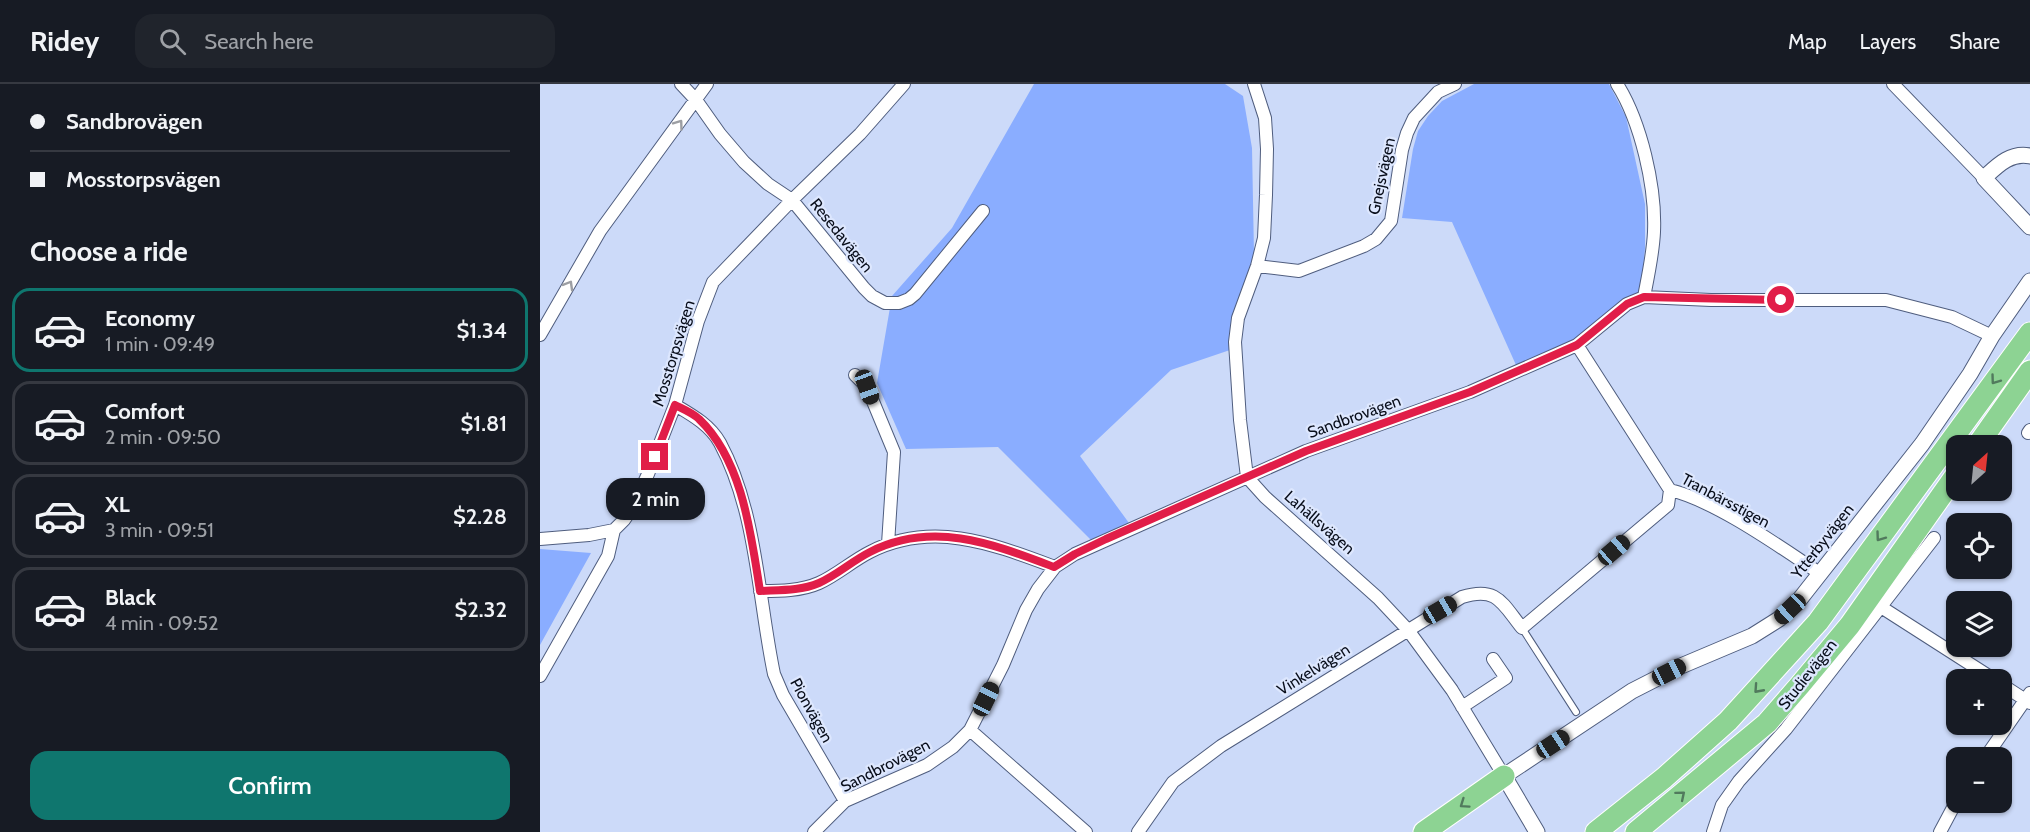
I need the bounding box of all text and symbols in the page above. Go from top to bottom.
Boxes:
search box [135,14,555,68]
text: Ridey [30,24,99,58]
icon: search [156,25,189,58]
text: Search here [204,28,314,55]
text: Map [1788,29,1827,54]
text: Layers [1860,29,1916,54]
text: Share [1949,29,2000,54]
text: Sandbrovägen [66,108,203,135]
one-way arrow [672,119,683,130]
street label: Gnejsvägen [1364,136,1399,216]
text: Mosstorpsvägen [66,166,221,193]
street label: Resedavägen [806,195,877,276]
text: Choose a ride [30,235,188,268]
one-way arrow [562,281,574,291]
route start [1767,286,1794,313]
street label: Mosstorpsvägen [648,298,699,409]
icon: car [33,303,87,357]
text: Economy [105,305,195,332]
text: $1.34 [456,317,507,344]
text: 1 min · 09:49 [105,332,215,356]
car [852,367,882,407]
one-way arrow [1992,373,2003,384]
street label: Sandbrovägen [1305,391,1403,442]
icon: car [33,396,87,450]
text: Comfort [105,398,184,425]
text: $1.81 [461,410,507,437]
text: 2 min · 09:50 [105,425,221,449]
north arrow [1946,435,2012,501]
map controls [1946,435,2012,813]
route end [641,443,668,470]
street label: Tranbärsstigen [1678,469,1773,532]
callout: 2 min [606,478,704,520]
text: 2 min [631,487,680,511]
street label: Lahällsvägen [1281,487,1359,558]
icon: car [33,489,87,543]
text: XL [105,491,130,518]
street label: Ytterbyvägen [1787,500,1858,583]
text: $2.28 [453,503,507,530]
button: locate [1946,513,2012,579]
text: 3 min · 09:51 [105,518,214,542]
one-way arrow [1876,530,1887,541]
car [1595,531,1633,569]
icon: car [33,582,87,636]
text: Black [105,584,156,611]
car [1771,590,1809,628]
button: layers [1946,591,2012,657]
car [1420,593,1460,627]
text: $2.32 [454,596,507,623]
text: 4 min · 09:52 [105,611,219,635]
street label: Studievägen [1774,635,1841,713]
street label: Vinkelvägen [1273,640,1353,699]
car [1649,656,1689,688]
button: + [1946,669,2012,735]
street label: Pionvägen [786,675,837,746]
car [970,679,1002,719]
one-way arrow [1754,682,1765,693]
car [1533,727,1573,761]
street label: Sandbrovägen [837,735,933,796]
button: − [1946,747,2012,813]
button: Confirm [30,751,510,820]
one-way arrow [1674,791,1685,802]
one-way arrow [1460,797,1471,808]

